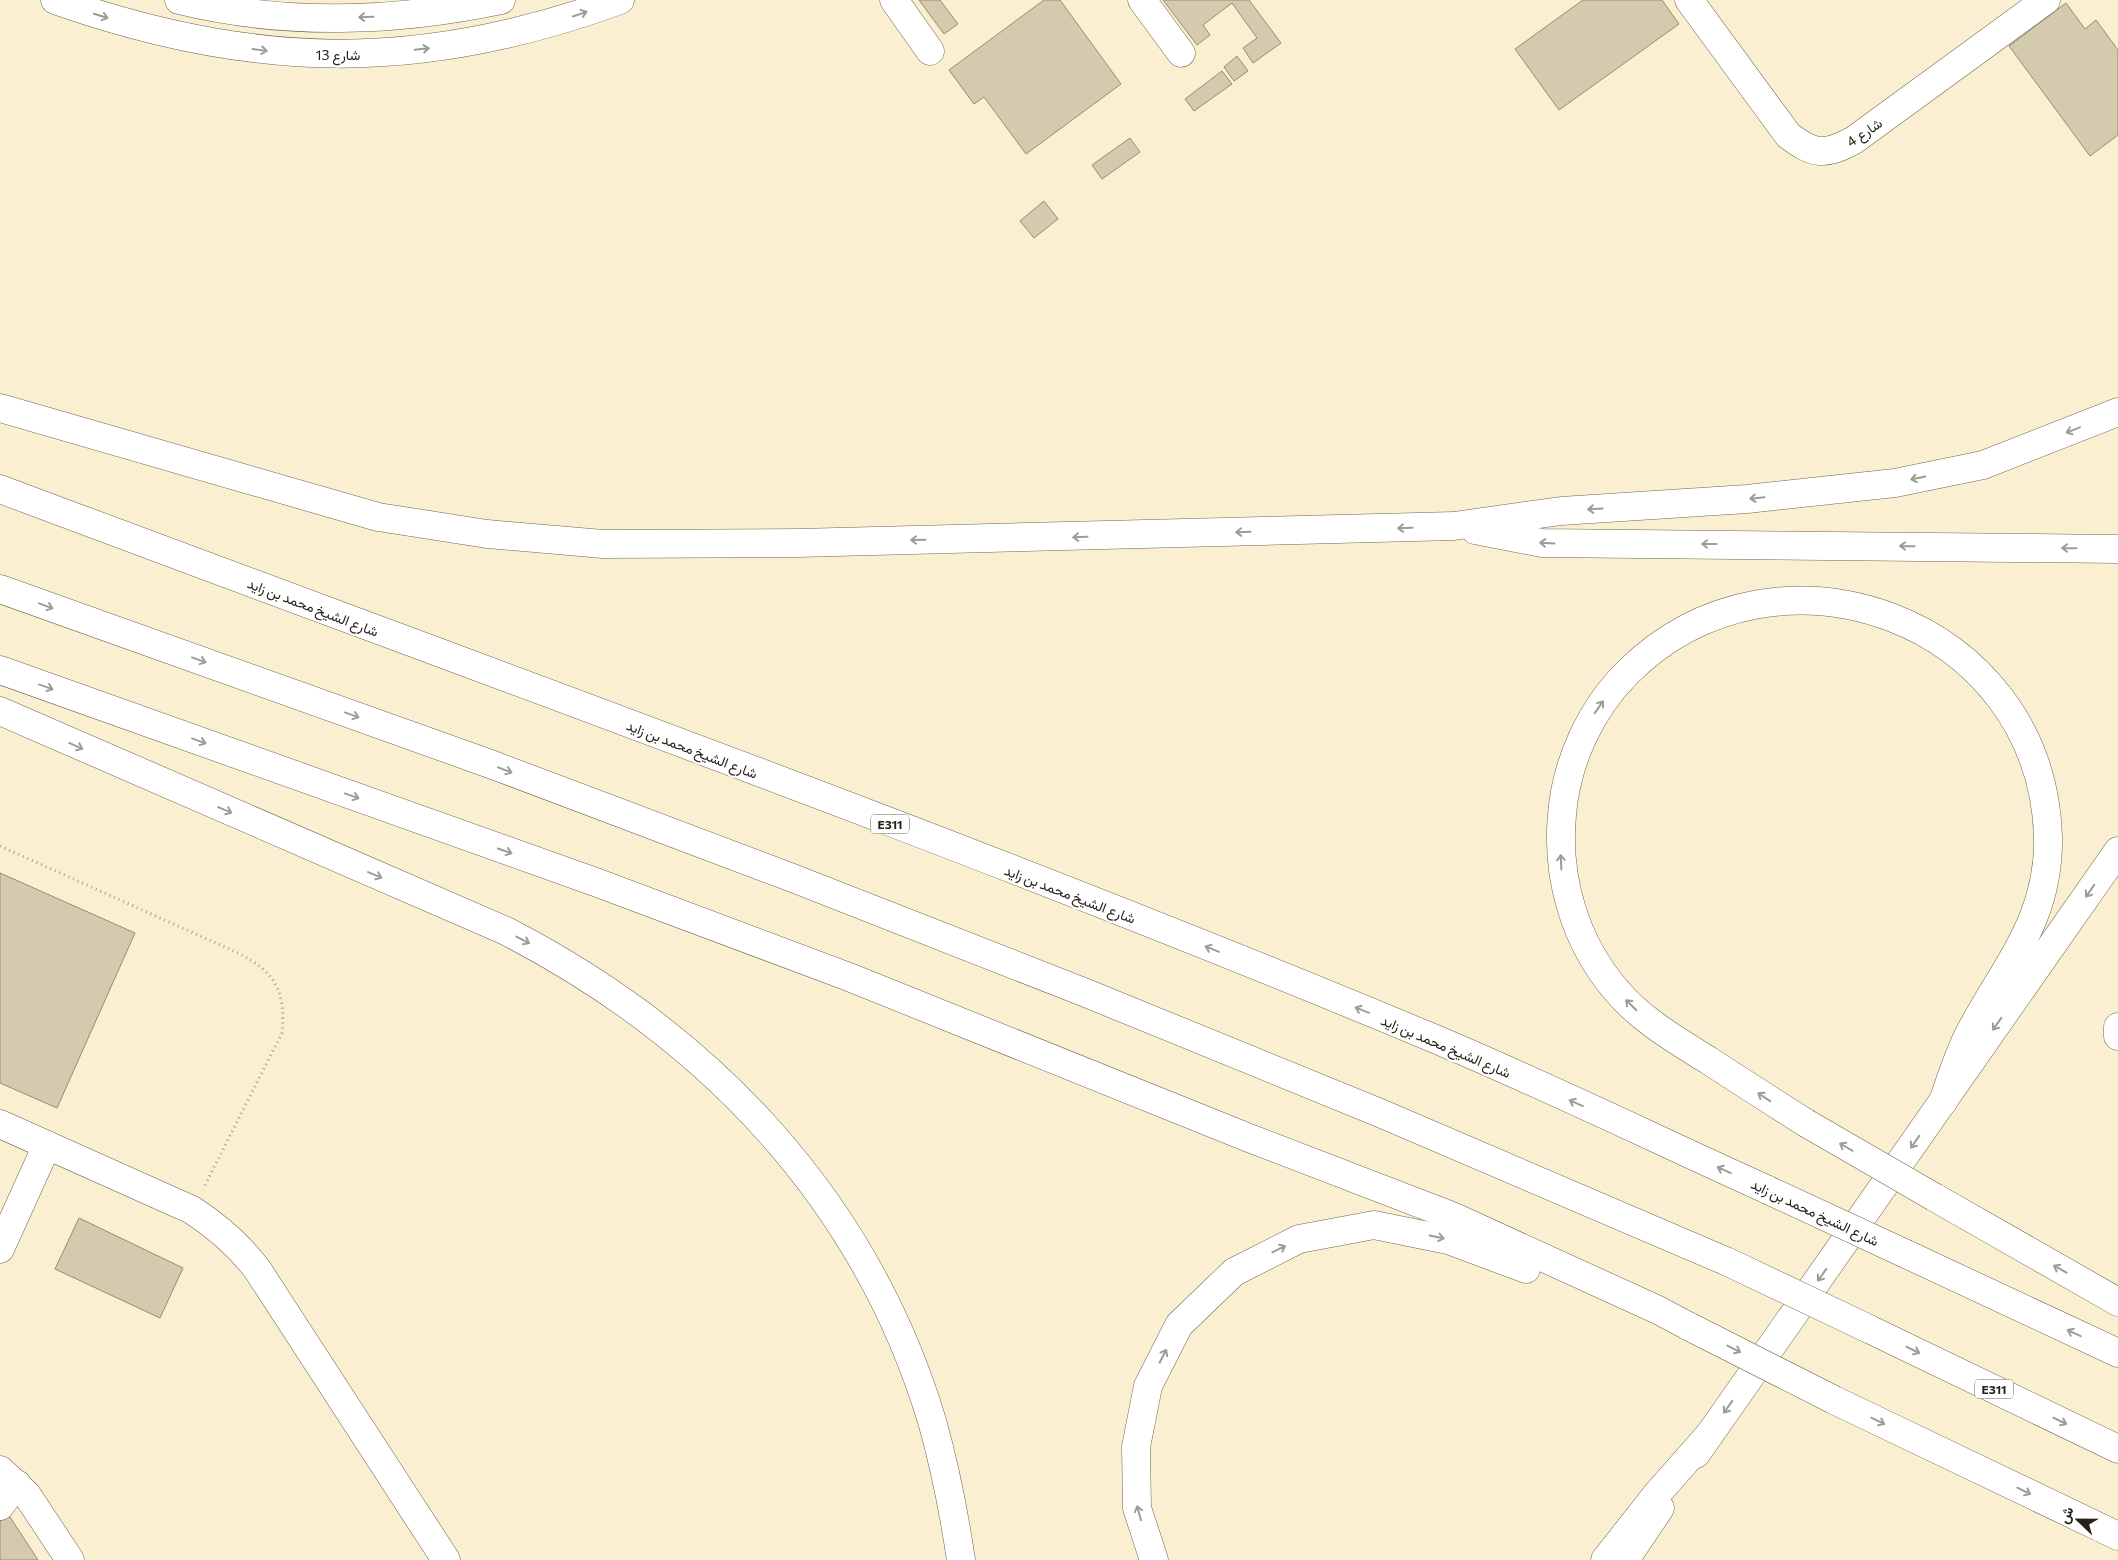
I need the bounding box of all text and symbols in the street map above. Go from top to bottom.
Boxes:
one-way arrow [572,9,588,18]
one-way arrow [93,11,109,21]
one-way arrow [358,12,374,22]
one-way arrow [414,44,430,54]
one-way arrow [252,45,268,55]
street label: شارع 13 [316,46,360,66]
street label: شارع 4 [1843,114,1887,153]
one-way arrow [2065,426,2081,435]
one-way arrow [1910,474,1926,484]
one-way arrow [1749,493,1765,503]
one-way arrow [1587,504,1603,513]
one-way arrow [1397,523,1413,532]
one-way arrow [1235,527,1252,537]
one-way arrow [1073,532,1089,541]
one-way arrow [910,536,926,545]
one-way arrow [1539,538,1556,548]
one-way arrow [1702,539,1718,549]
one-way arrow [1899,542,1915,551]
one-way arrow [2062,543,2078,553]
street label: شارع الشيخ محمد بن زايد [244,574,381,643]
one-way arrow [38,602,53,611]
one-way arrow [191,656,206,665]
one-way arrow [38,683,53,692]
one-way arrow [1594,700,1604,714]
one-way arrow [344,711,359,720]
street label: شارع الشيخ محمد بن زايد [623,716,760,785]
one-way arrow [191,737,206,746]
one-way arrow [68,741,83,751]
one-way arrow [497,765,512,775]
one-way arrow [344,792,359,801]
one-way arrow [218,807,233,816]
road number: E311 [871,814,909,834]
one-way arrow [497,847,512,856]
one-way arrow [1557,854,1566,870]
street label: شارع الشيخ محمد بن زايد [1001,861,1138,930]
one-way arrow [367,870,382,880]
one-way arrow [2085,883,2095,897]
one-way arrow [516,935,531,945]
one-way arrow [1204,944,1219,953]
one-way arrow [1624,999,1637,1011]
one-way arrow [1355,1005,1371,1014]
street label: شارع الشيخ محمد بن زايد [1378,1011,1513,1084]
one-way arrow [1992,1017,2002,1031]
one-way arrow [1758,1091,1772,1101]
one-way arrow [1569,1097,1584,1107]
one-way arrow [1910,1134,1920,1148]
one-way arrow [1840,1141,1854,1151]
one-way arrow [1717,1164,1732,1174]
street label: شارع الشيخ محمد بن زايد [1747,1175,1882,1252]
one-way arrow [1429,1233,1445,1243]
one-way arrow [1271,1244,1286,1253]
one-way arrow [2053,1264,2068,1274]
one-way arrow [1817,1267,1827,1281]
one-way arrow [2067,1327,2082,1337]
one-way arrow [1726,1345,1741,1354]
one-way arrow [1905,1346,1920,1355]
one-way arrow [1159,1349,1168,1364]
road number: E311 [1975,1380,2013,1398]
one-way arrow [1723,1400,1733,1414]
one-way arrow [2052,1416,2067,1426]
one-way arrow [1870,1417,1885,1426]
one-way arrow [2016,1487,2031,1496]
north arrow [2053,1495,2103,1545]
text: ش [2054,1504,2078,1526]
one-way arrow [1134,1506,1143,1522]

